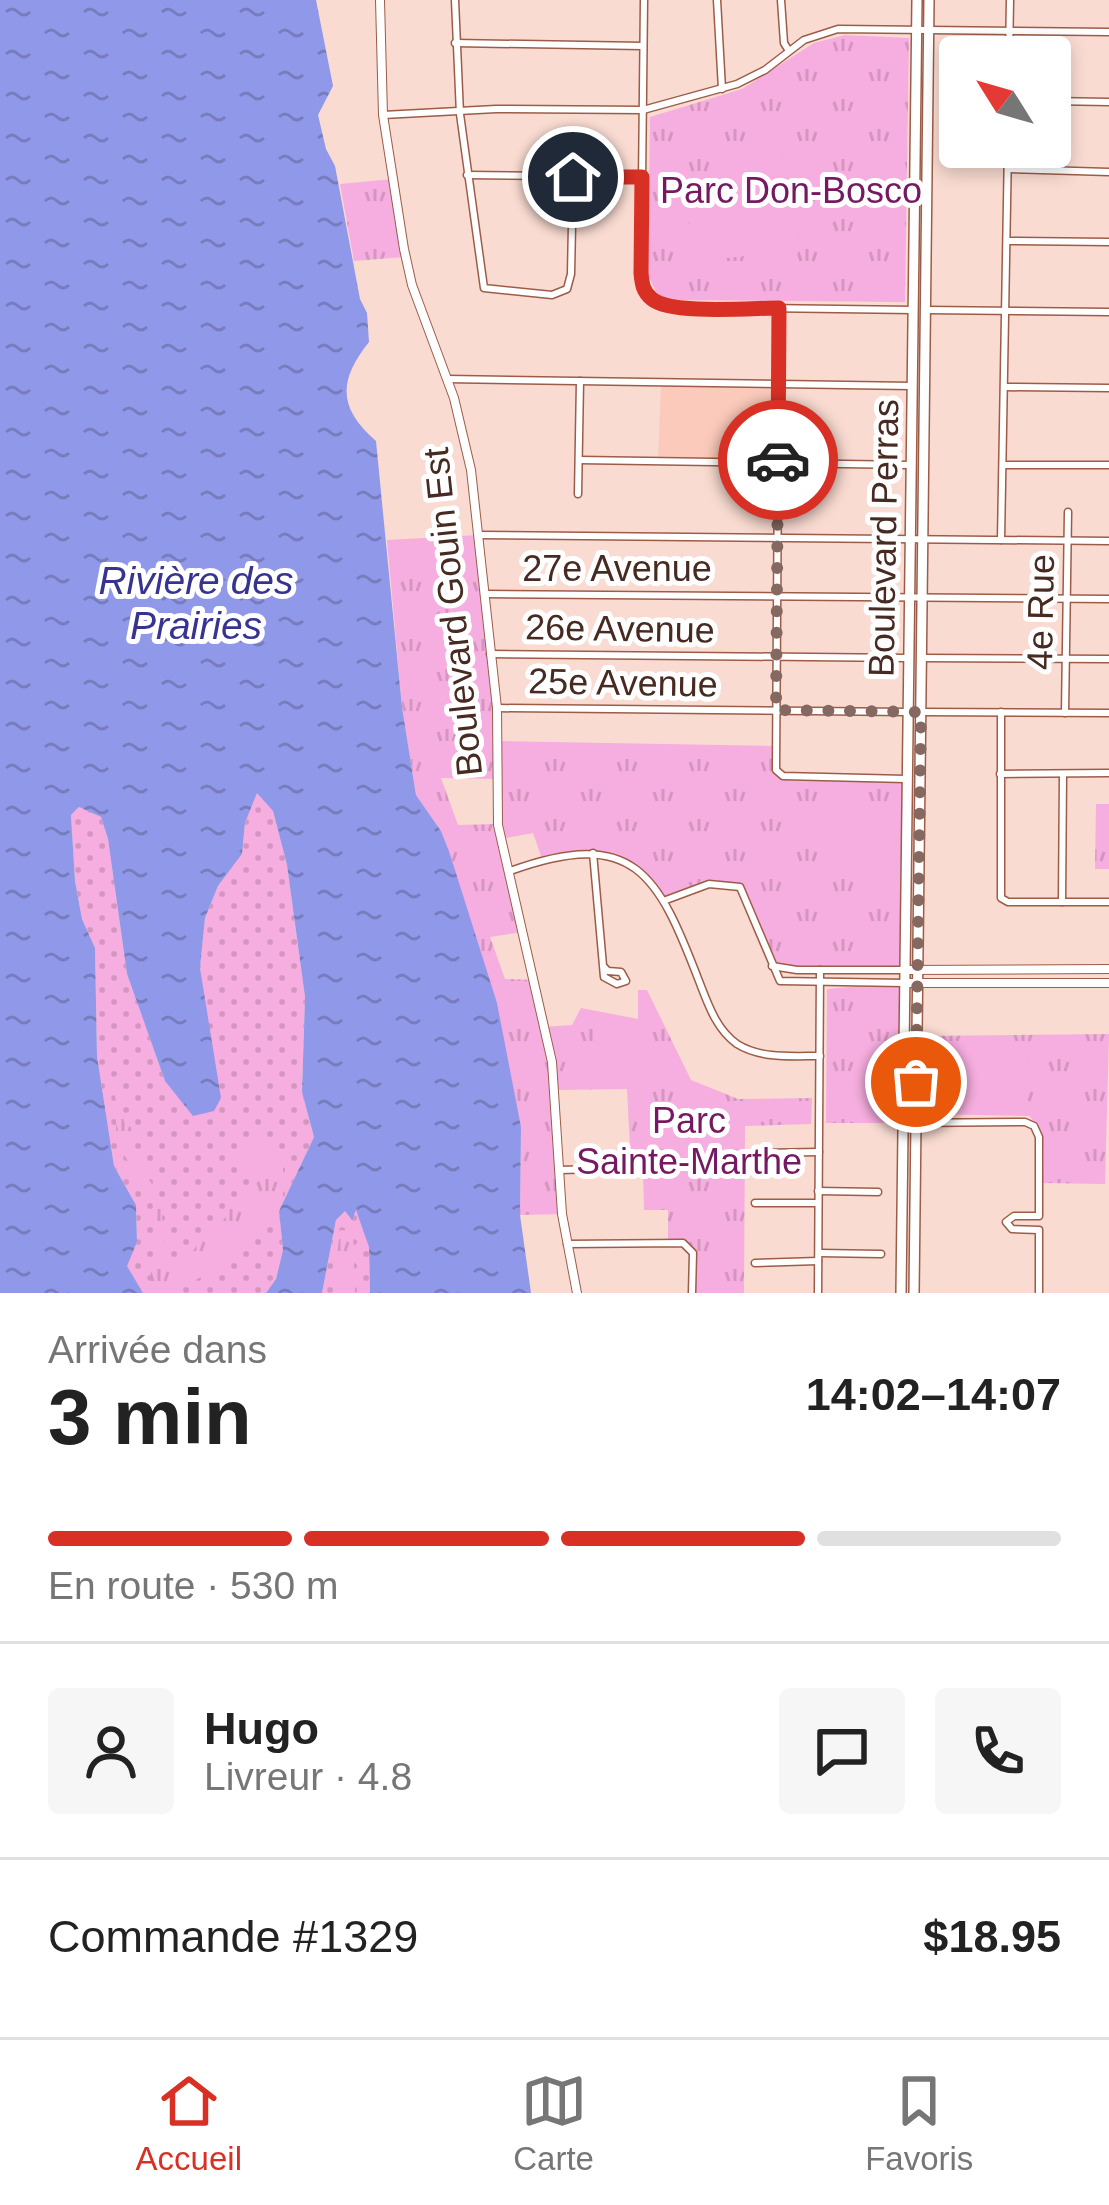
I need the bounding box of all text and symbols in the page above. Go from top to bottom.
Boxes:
north arrow [939,36,1071,168]
map controls [939,36,1071,168]
pin [522,126,624,228]
icon: home [540,144,606,210]
park label: Parc Don-Bosco [660,170,922,211]
street label: Boulevard Perras [861,399,906,677]
courier [718,400,838,520]
icon: car [745,427,811,493]
street label: Boulevard Gouin Est [415,446,490,778]
street label: 27e Avenue [522,548,712,589]
street label: 4e Rue [1019,554,1062,670]
water label: Rivière des Prairies [98,559,294,647]
street label: 26e Avenue [525,606,715,651]
street label: 25e Avenue [528,660,718,705]
pin [865,1031,967,1133]
icon: bag [883,1049,949,1115]
park label: Parc Sainte-Marthe [576,1100,802,1182]
text: Arrivée dans [48,1328,267,1371]
text: 14:02–14:07 [806,1369,1061,1420]
text: 3 min [48,1373,252,1461]
text: En route · 530 m [48,1564,338,1607]
button: person [48,1688,174,1814]
button: chat [779,1688,905,1814]
button: phone [935,1688,1061,1814]
text: Hugo [204,1703,319,1754]
text: Livreur · 4.8 [204,1755,412,1798]
text: Commande #1329 [48,1911,418,1962]
text: $18.95 [923,1911,1061,1962]
tab: Accueil [136,2068,242,2178]
tab: Carte [513,2068,594,2178]
tab: Favoris [865,2068,973,2178]

